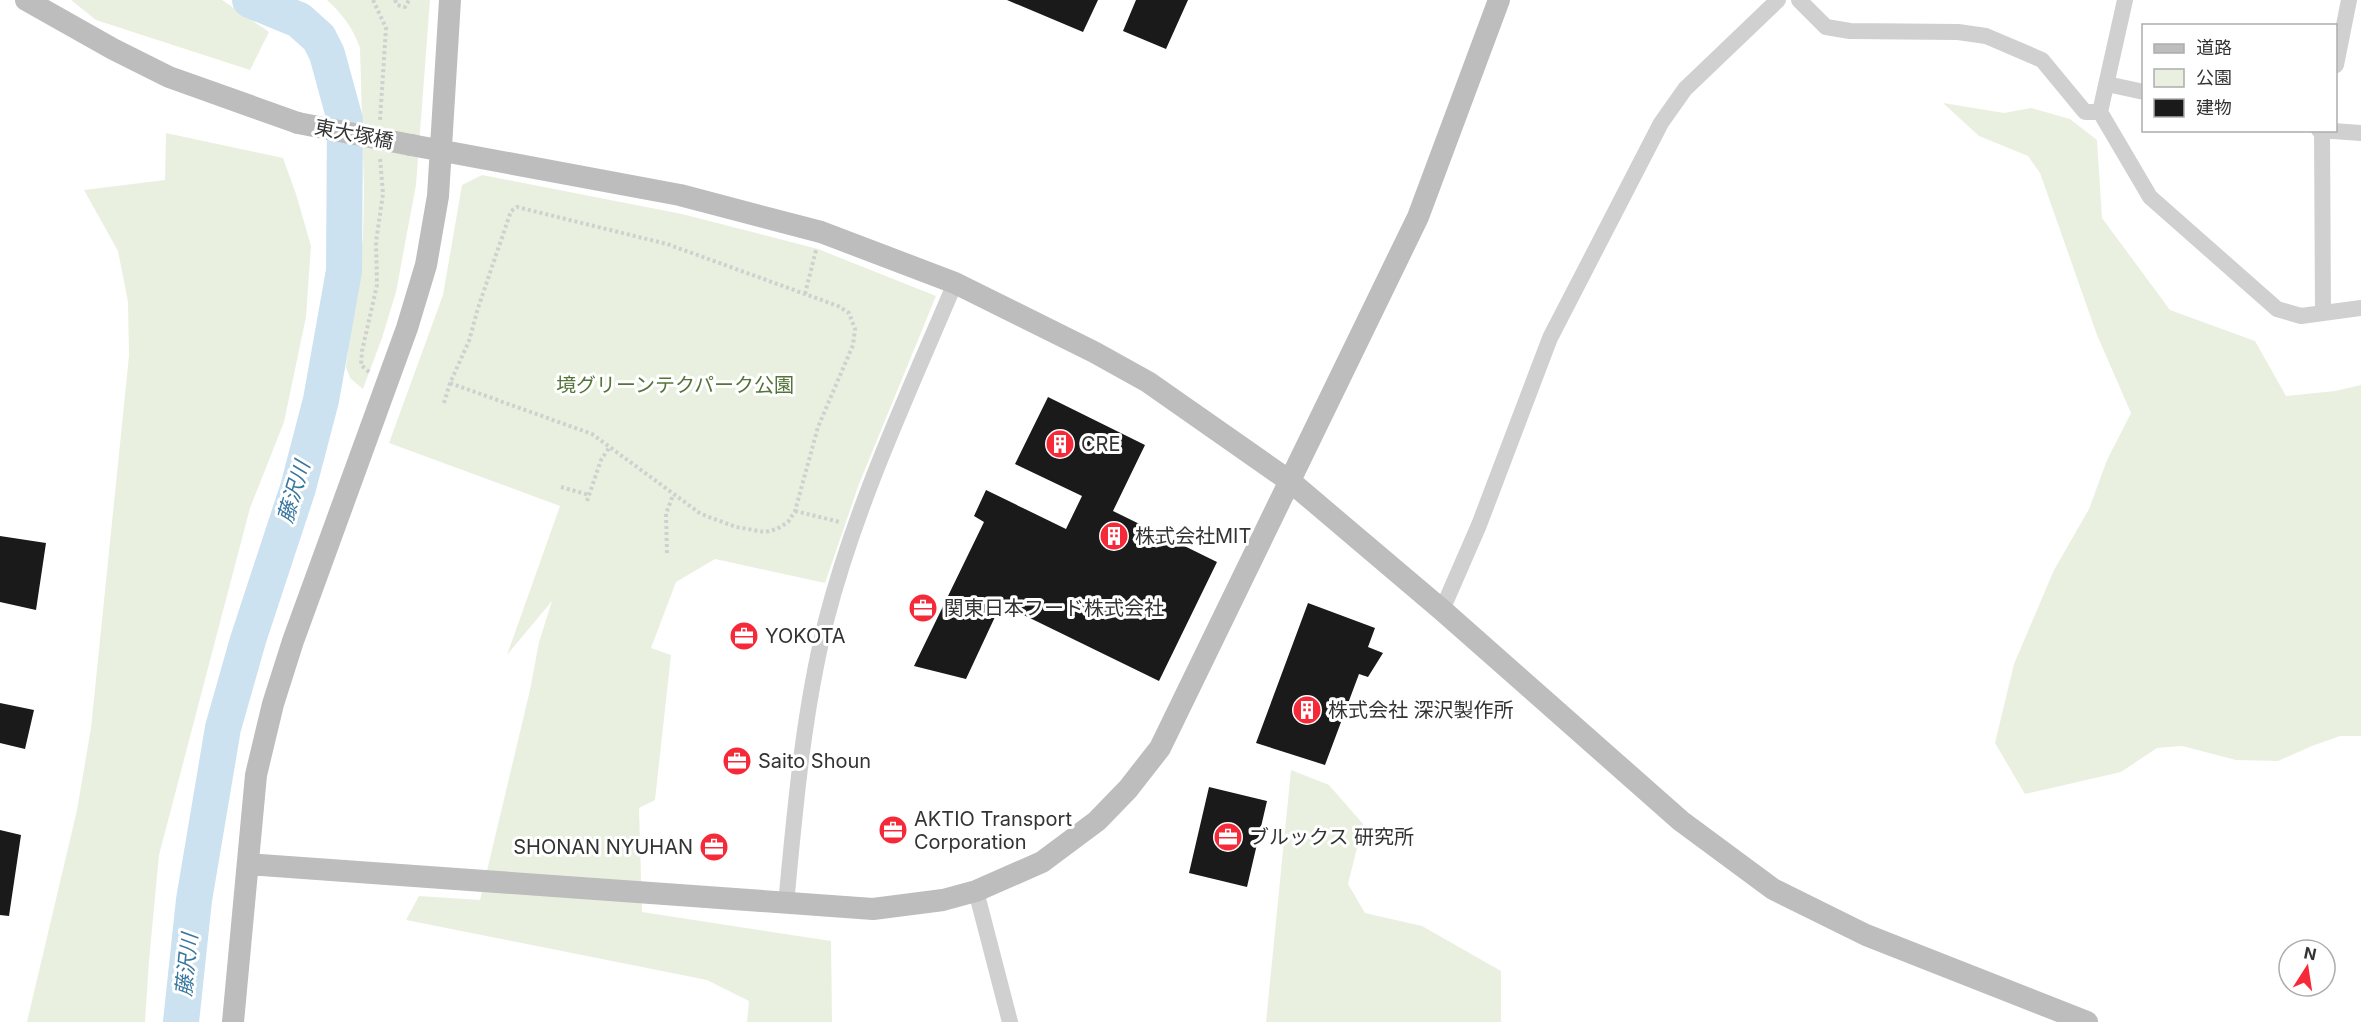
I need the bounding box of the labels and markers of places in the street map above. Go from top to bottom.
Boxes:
building icon: CRE [1044,428,1076,460]
place label: CRE [1081,432,1121,456]
building icon: 株式会社MIT [1098,520,1130,552]
place label: 株式会社MIT [1135,524,1251,548]
office icon: 関東日本フード株式会社 [907,592,939,624]
place label: 関東日本フード株式会社 [944,596,1164,620]
office icon: YOKOTA [728,620,760,652]
place label: YOKOTA [765,624,846,648]
building icon: 株式会社 深沢製作所 [1291,694,1323,726]
place label: 株式会社 深沢製作所 [1328,698,1514,722]
office icon: Saito Shoun [721,745,753,777]
place label: Saito Shoun [758,749,871,773]
place label: AKTIO Transport Corporation [914,807,1072,854]
office icon: AKTIO Transport Corporation [877,814,909,846]
office icon: ブルックス 研究所 [1212,821,1244,853]
place label: ブルックス 研究所 [1249,825,1414,849]
office icon: SHONAN NYUHAN [698,831,730,863]
place label: SHONAN NYUHAN [513,835,693,859]

